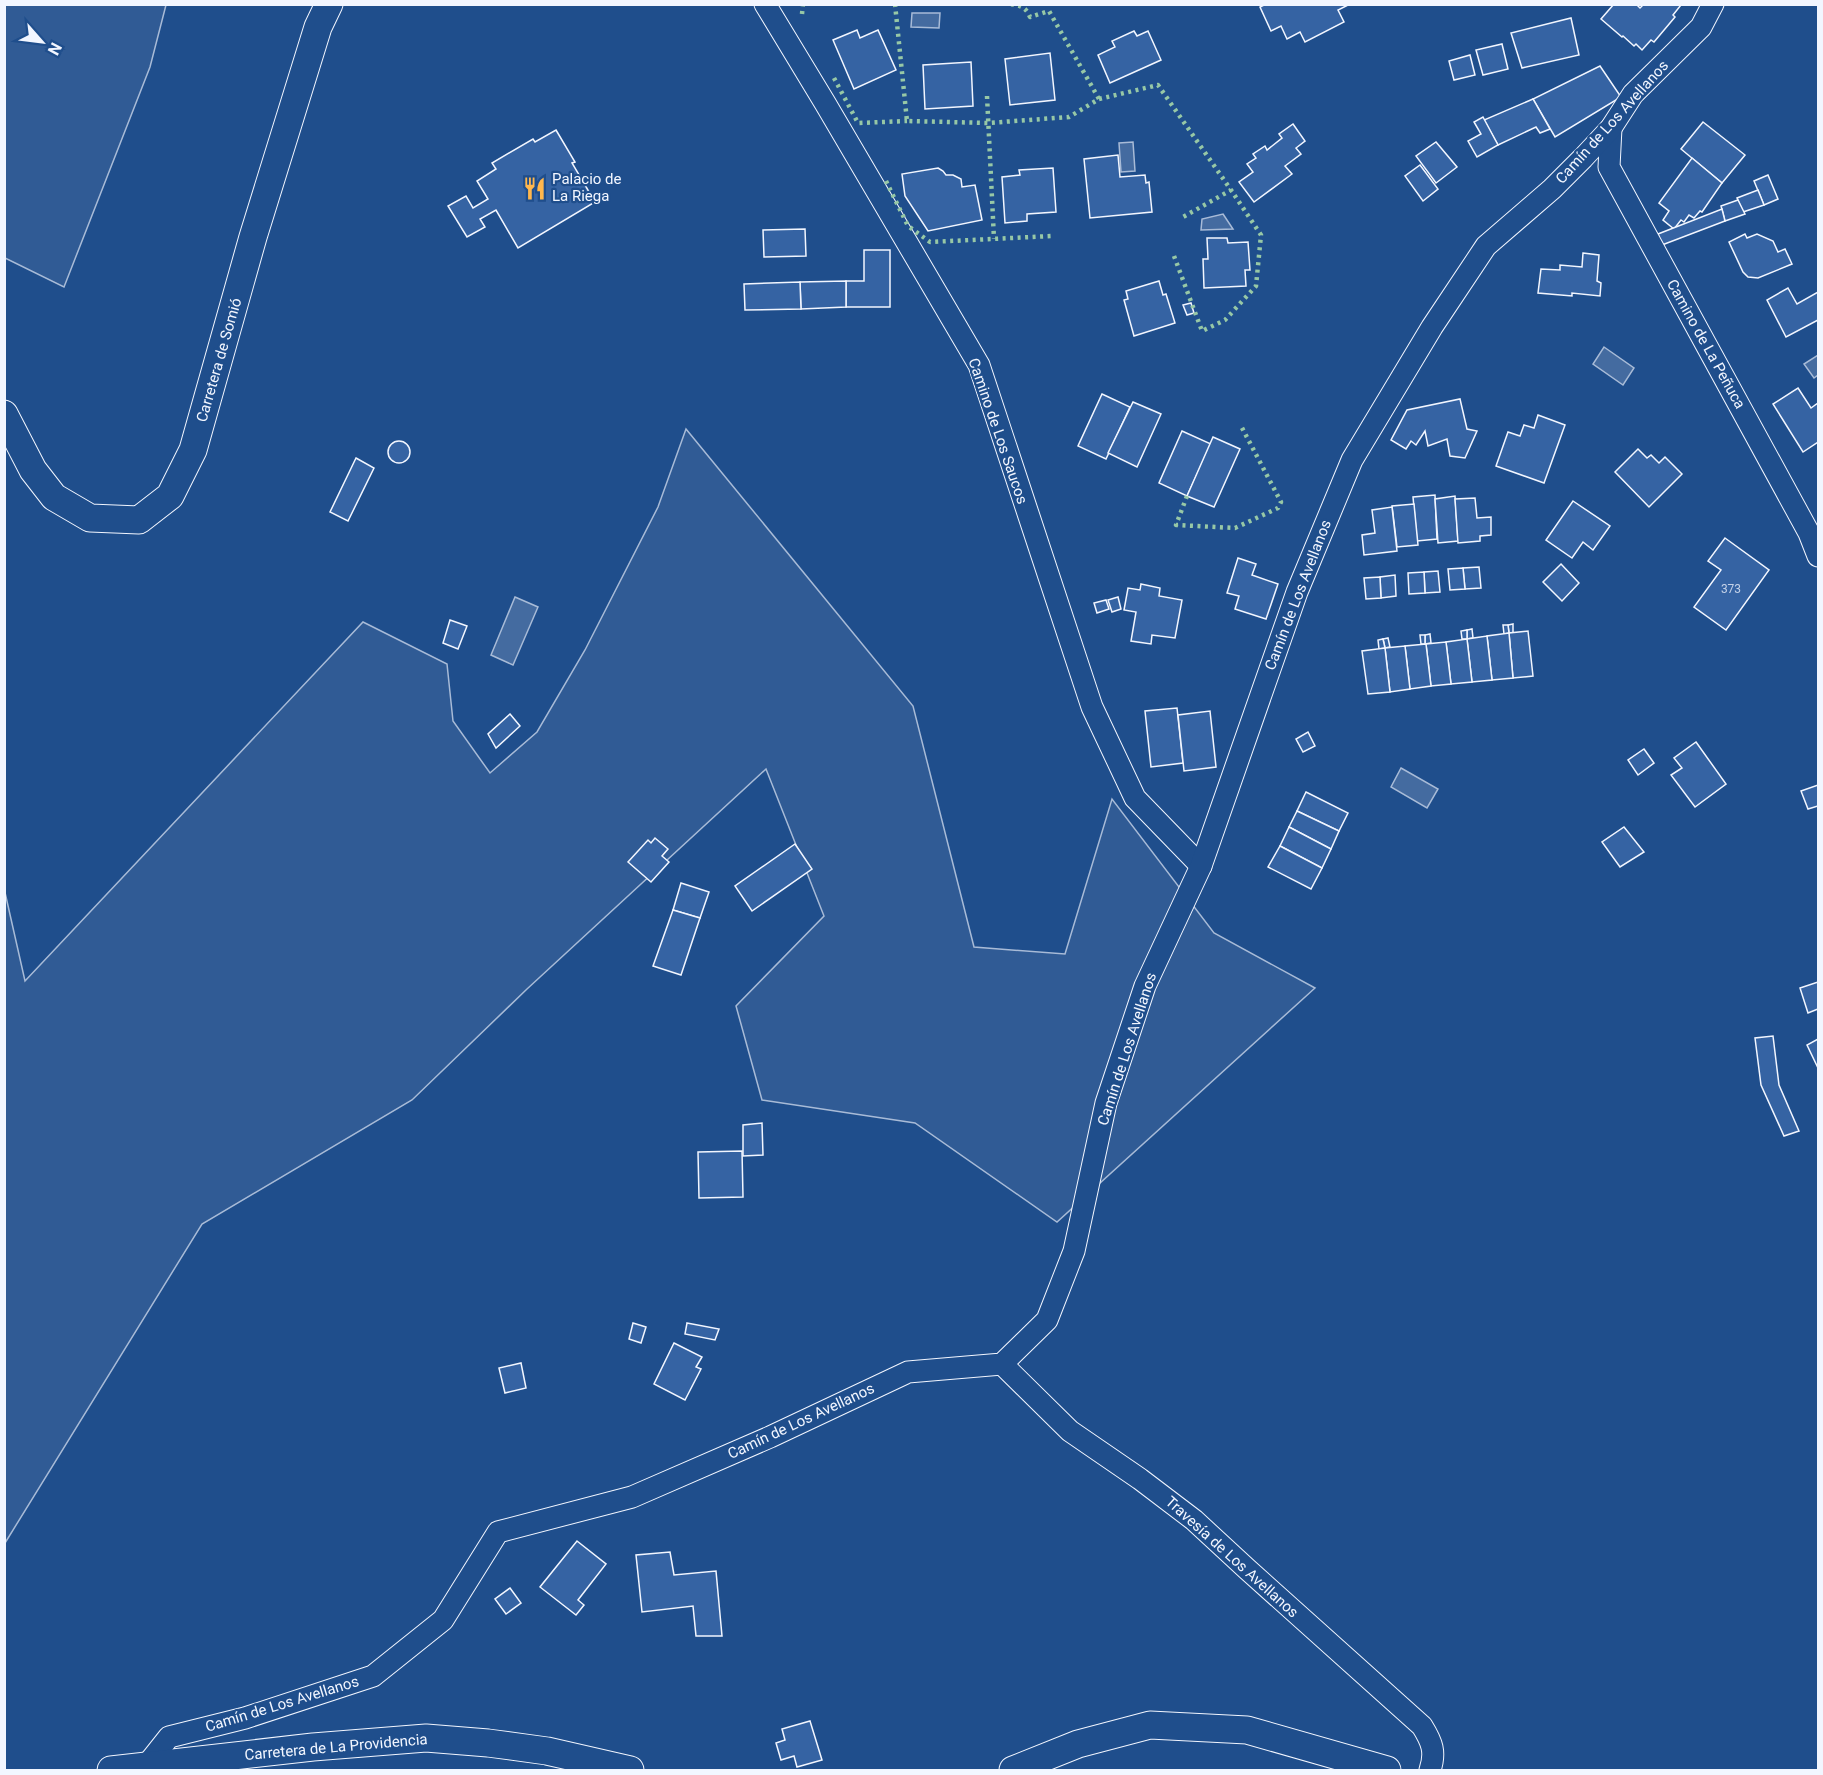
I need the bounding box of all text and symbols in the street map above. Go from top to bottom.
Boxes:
north arrow [12,12,72,72]
text: N [44,39,66,58]
street label: Camín de Los Avellanos [1552,57,1672,187]
place label: Palacio de La Riega [552,170,622,205]
restaurant icon: Palacio de La Riega [521,175,547,201]
street label: Camino de La Peñuca [1663,276,1749,412]
street label: Carretera de Somió [193,296,245,424]
street label: Camino de Los Saucos [965,356,1031,506]
street label: Camín de Los Avellanos [1261,517,1335,673]
house number: 373 [1721,582,1741,596]
street label: Camín de Los Avellanos [1094,970,1160,1128]
street label: Camín de Los Avellanos [725,1379,877,1463]
street label: Travesía de Los Avellanos [1162,1493,1302,1621]
street label: Camín de Los Avellanos [203,1672,361,1736]
street label: Carretera de La Providencia [244,1730,428,1764]

